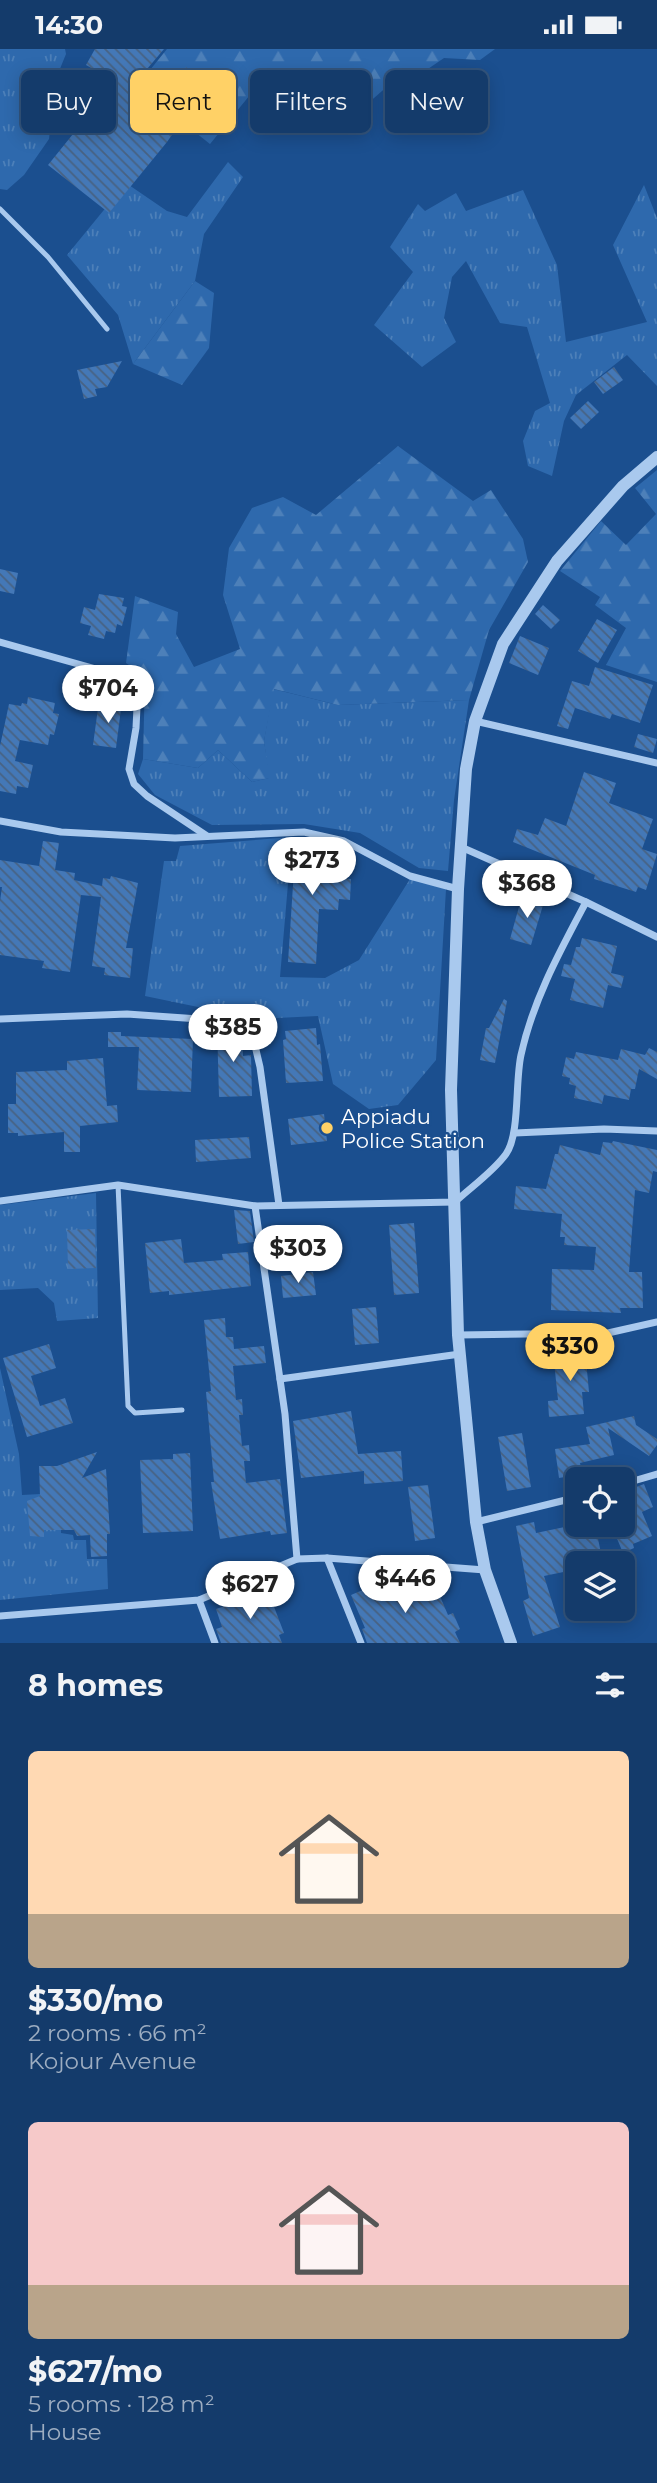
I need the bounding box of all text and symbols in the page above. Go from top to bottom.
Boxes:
text: 14:30 [35,9,103,41]
chip: Buy [21,70,116,133]
chip: Rent [130,70,236,133]
chip: Filters [250,70,371,133]
chip: New [385,70,488,133]
pin: $704 [67,665,149,725]
text: $704 [78,674,138,702]
pin: $273 [271,837,353,897]
text: $273 [284,846,340,874]
pin: $368 [486,861,568,920]
text: $368 [498,869,556,897]
pin: $385 [192,1005,274,1064]
text: $385 [204,1013,262,1041]
place label: Appiadu Police Station [341,1104,485,1153]
marker: Appiadu Police Station [319,1120,335,1136]
pin: $303 [257,1225,339,1285]
text: $303 [269,1234,327,1262]
pin: $330 [529,1323,611,1383]
text: $330 [541,1332,599,1360]
map controls [565,1467,635,1621]
button: locate [565,1467,635,1537]
button: layers [565,1551,635,1621]
pin: $446 [364,1555,446,1615]
pin: $627 [209,1561,291,1621]
text: $446 [374,1564,436,1592]
text: $627 [221,1570,279,1598]
icon: filters [591,1666,629,1704]
text: 8 homes [28,1667,163,1704]
icon: home [266,1796,392,1922]
text: $330/mo [28,1982,163,2019]
text: 2 rooms · 66 m² [28,2019,207,2047]
text: Kojour Avenue [28,2047,196,2075]
icon: home [266,2167,392,2293]
text: $627/mo [28,2353,162,2390]
text: 5 rooms · 128 m² [28,2390,215,2418]
text: House [28,2418,102,2446]

